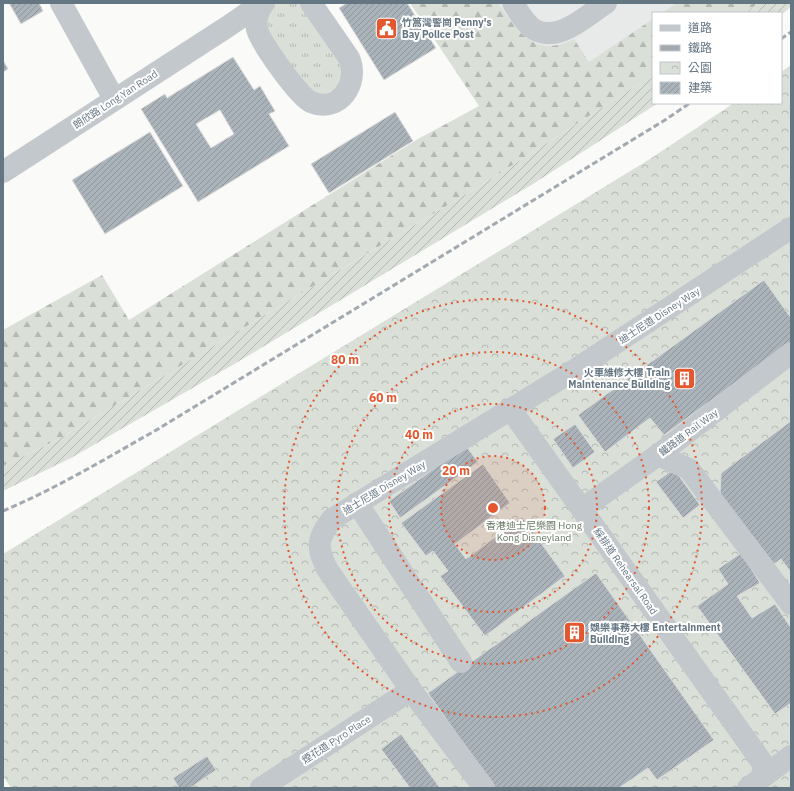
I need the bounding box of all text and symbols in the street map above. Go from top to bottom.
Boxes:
legend [652,12,782,104]
public building icon: 竹篙灣警崗 Penny's Bay Police Post [374,15,400,41]
place label: 竹篙灣警崗 Penny's Bay Police Post [401,16,491,41]
text: 道路 [688,20,712,35]
text: 鐵路 [688,40,712,55]
text: 公園 [688,60,712,75]
street label: 朗欣路 Long Yan Road [71,67,160,132]
text: 建築 [688,80,712,95]
street label: 迪士尼道 Disney Way [616,284,702,346]
text: 80 m [331,352,359,367]
building icon: 火車維修大樓 Train Maintenance Building [672,365,698,391]
place label: 火車維修大樓 Train Maintenance Building [568,366,670,391]
text: 60 m [369,390,397,405]
street label: 鐵路道 Rail Way [656,406,720,459]
text: 40 m [405,427,433,442]
street label: 迪士尼道 Disney Way [341,458,428,517]
text: 20 m [442,463,470,478]
centre of rings [486,501,500,515]
park label: 香港迪士尼樂園 Hong Kong Disneyland [486,519,583,544]
street label: 綵排道 Rehearsal Road [591,526,660,617]
building icon: 娛樂事務大樓 Entertainment Building [562,620,588,646]
place label: 娛樂事務大樓 Entertainment Building [590,621,721,646]
street label: 煙花道 Pyro Place [299,712,374,767]

